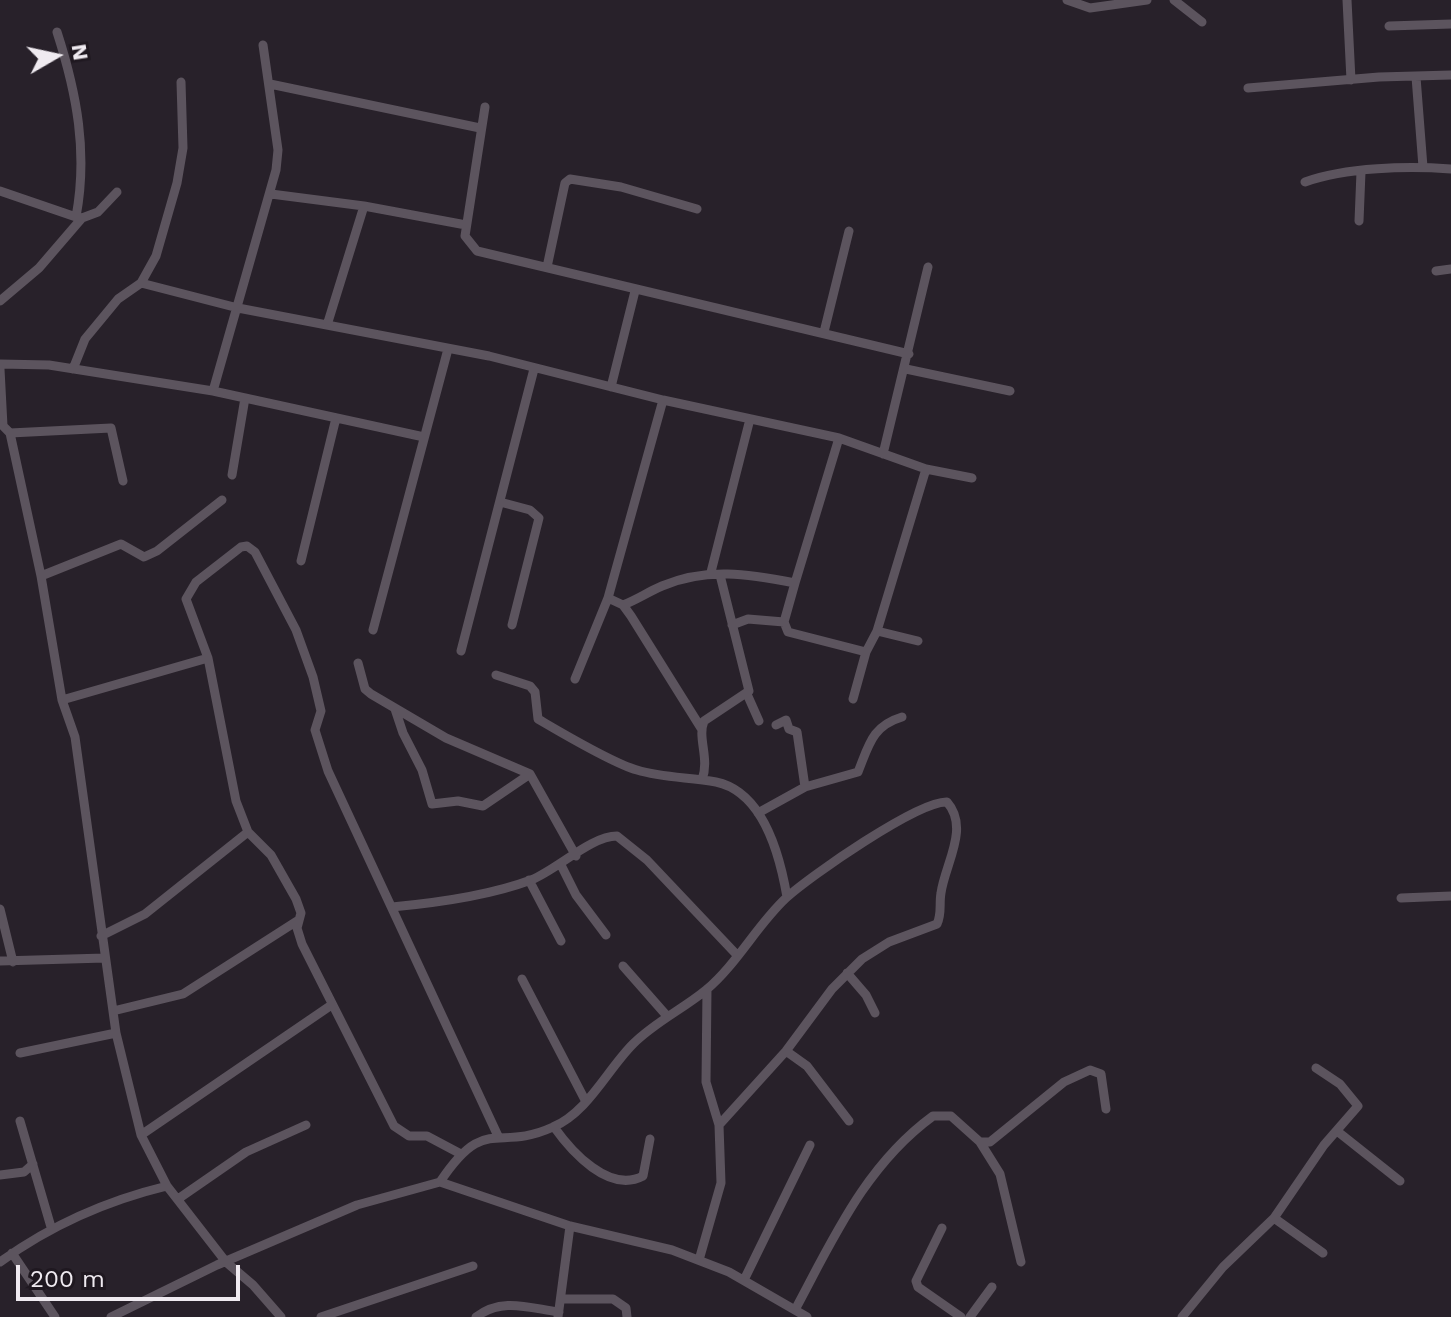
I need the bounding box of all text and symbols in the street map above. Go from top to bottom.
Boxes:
north arrow [16,16,96,96]
text: N [67,42,94,62]
scale bar [20,1249,244,1299]
text: 200 m [30,1265,105,1293]

